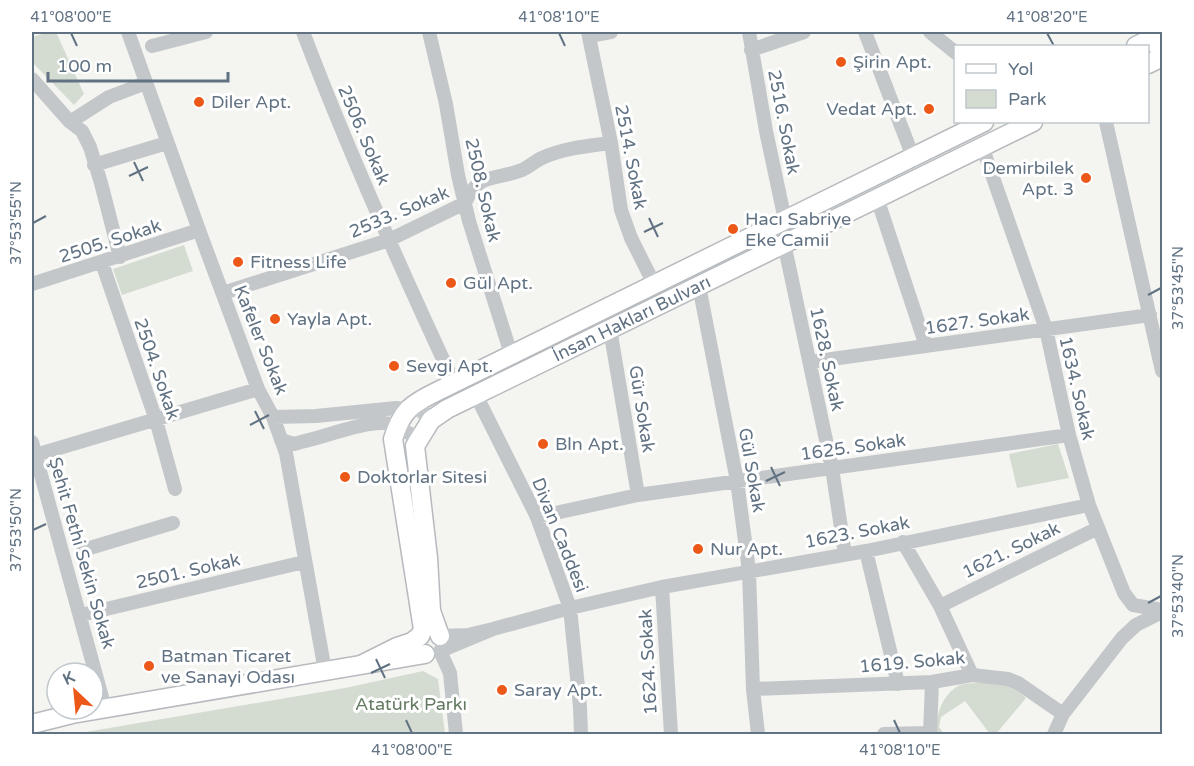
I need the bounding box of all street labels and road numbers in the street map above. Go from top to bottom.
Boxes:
street label: 2516. Sokak [763,68,805,176]
street label: 2506. Sokak [333,82,395,188]
street label: 2514. Sokak [610,103,652,211]
street label: 2508. Sokak [460,136,506,244]
street label: 2533. Sokak [346,181,452,243]
street label: 2505. Sokak [56,214,164,268]
street label: İnsan Hakları Bulvarı [549,271,714,367]
street label: Kafeler Sokak [229,282,293,398]
street label: 1627. Sokak [923,303,1031,339]
street label: 1628. Sokak [805,305,849,413]
street label: 2504. Sokak [129,315,185,423]
street label: 1634. Sokak [1054,334,1100,442]
street label: Gür Sokak [624,364,660,454]
street label: Gül Sokak [734,426,770,514]
street label: 1625. Sokak [799,429,907,465]
street label: Şehit Fethi Sekin Sokak [44,455,120,652]
street label: Divan Caddesi [527,474,593,596]
street label: 1623. Sokak [803,511,911,553]
street label: 1621. Sokak [958,517,1064,583]
street label: 2501. Sokak [134,548,242,594]
street label: 1624. Sokak [634,608,662,716]
street label: 1619. Sokak [858,646,966,678]

